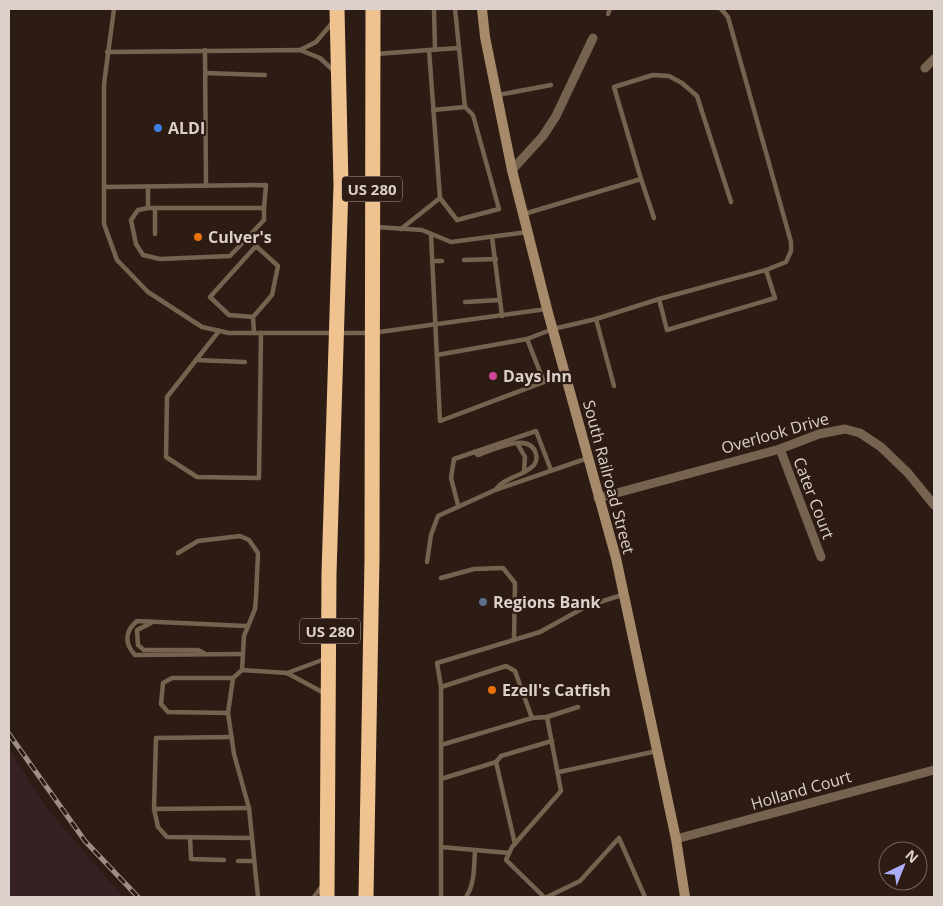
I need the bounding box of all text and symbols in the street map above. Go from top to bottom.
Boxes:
place label: ALDI [168,117,205,139]
marker: ALDI [152,122,164,134]
road number: US 280 [342,176,402,202]
place label: Culver's [208,226,272,248]
marker: Culver's [192,231,204,243]
place label: Days Inn [503,365,572,387]
marker: Days Inn [487,370,499,382]
street label: South Railroad Street [578,398,640,557]
street label: Overlook Drive [719,407,831,459]
street label: Cater Court [788,454,840,542]
place label: Regions Bank [493,591,600,613]
marker: Regions Bank [477,596,489,608]
road number: US 280 [300,618,360,644]
place label: Ezell's Catfish [502,679,611,701]
marker: Ezell's Catfish [486,684,498,696]
street label: Holland Court [748,765,854,815]
north arrow [878,841,928,891]
text: N [902,845,923,867]

